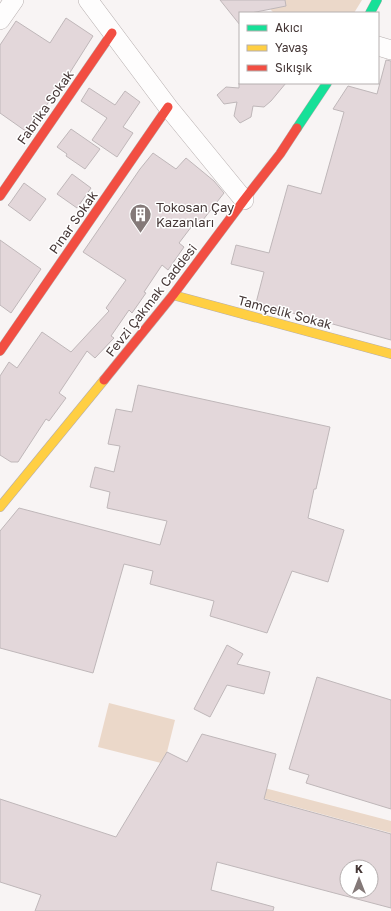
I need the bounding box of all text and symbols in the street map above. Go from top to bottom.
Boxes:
legend [239,12,379,84]
text: Akıcı [275,20,303,35]
text: Yavaş [275,40,308,55]
text: Sıkışık [275,60,312,75]
street label: Fabrika Sokak [13,66,77,147]
street label: Pınar Sokak [45,187,101,257]
place label: Tokosan Çay Kazanları [156,199,235,230]
building icon: Tokosan Çay Kazanları [127,201,153,234]
street label: Fevzi Çakmak Caddesi [102,240,200,360]
street label: Tamçelik Sokak [236,292,334,332]
north arrow [339,859,379,899]
text: K [355,862,363,875]

